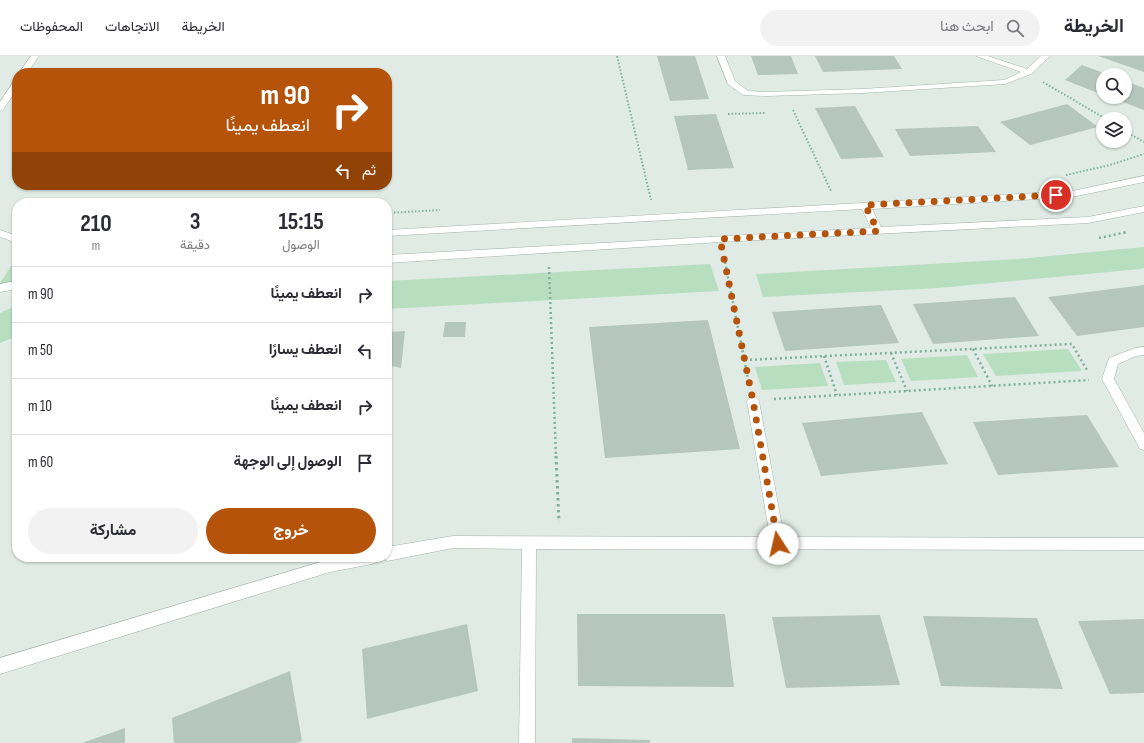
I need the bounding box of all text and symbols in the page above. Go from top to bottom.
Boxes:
search box [760,10,1040,46]
text: الخريطة [1064,15,1124,38]
text: ابحث هنا [940,17,994,36]
icon: search [1004,17,1026,39]
text: المحفوظات [20,18,83,35]
text: الاتجاهات [105,18,159,35]
text: الخريطة [181,18,225,35]
map controls [1096,68,1132,148]
button: search [1096,68,1132,104]
text: 90 m [260,79,310,112]
icon: right [324,84,376,136]
button: layers [1096,112,1132,148]
text: انعطف يمينًا [225,115,310,136]
icon: left [332,160,354,182]
text: ثم [362,161,376,180]
pin [1039,178,1073,212]
icon: arrive [1045,184,1067,206]
text: 3 [190,207,200,236]
text: 15:15 [278,207,324,236]
text: 210 [80,209,112,238]
text: دقيقة [180,237,210,253]
text: الوصول [282,237,320,253]
text: m [92,238,100,254]
text: انعطف يمينًا [271,284,342,303]
icon: right [354,284,376,306]
text: 90 m [28,285,53,304]
text: انعطف يسارًا [269,340,342,359]
icon: left [354,340,376,362]
text: 50 m [28,341,53,360]
text: انعطف يمينًا [271,396,342,415]
icon: right [354,396,376,418]
text: 10 m [28,397,52,416]
text: الوصول إلى الوجهة [234,452,342,471]
icon: arrive [354,452,376,474]
text: 60 m [28,453,53,472]
button: مشاركة [28,508,198,554]
button: خروج [206,508,376,554]
position arrow [757,523,799,565]

